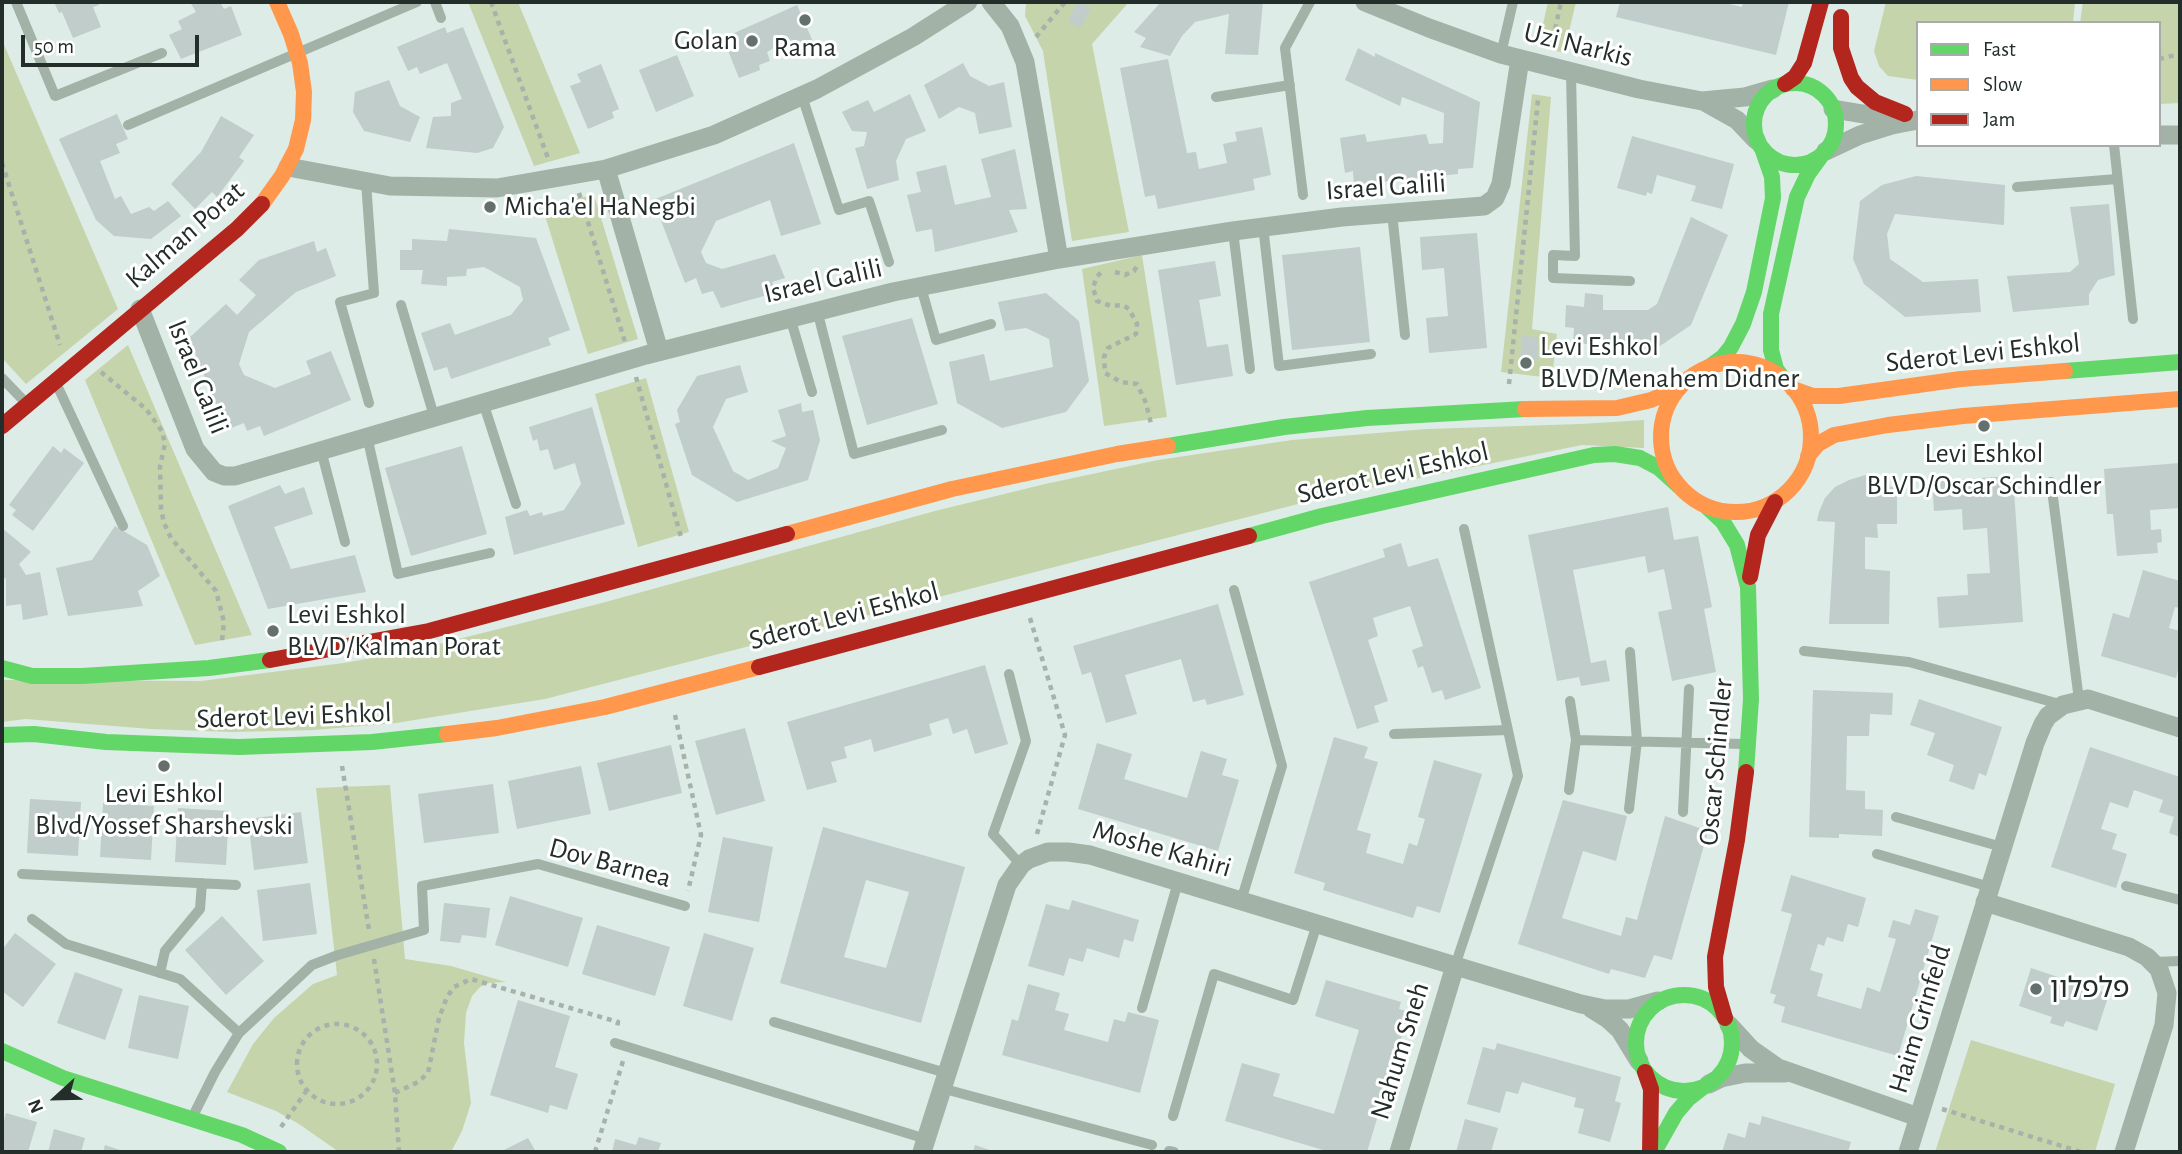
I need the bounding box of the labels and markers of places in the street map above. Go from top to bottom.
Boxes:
marker: Rama [797,12,813,28]
place label: Golan [674,24,738,58]
place label: Rama [774,31,836,65]
marker: Golan [744,33,760,49]
place label: Micha'el HaNegbi [504,190,696,224]
marker: Micha'el HaNegbi [482,199,498,215]
place label: Levi Eshkol BLVD/Menahem Didner [1540,330,1799,396]
marker: Levi Eshkol BLVD/Menahem Didner [1518,355,1534,371]
marker: Levi Eshkol BLVD/Oscar Schindler [1976,418,1992,434]
place label: Levi Eshkol BLVD/Oscar Schindler [1867,437,2101,503]
place label: Levi Eshkol BLVD/Kalman Porat [287,598,501,664]
marker: Levi Eshkol BLVD/Kalman Porat [265,623,281,639]
marker: Levi Eshkol Blvd/Yossef Sharshevski [156,758,172,774]
place label: Levi Eshkol Blvd/Yossef Sharshevski [35,777,293,843]
place label: פלפלון [2050,972,2130,1006]
marker: פלפלון [2028,981,2044,997]

